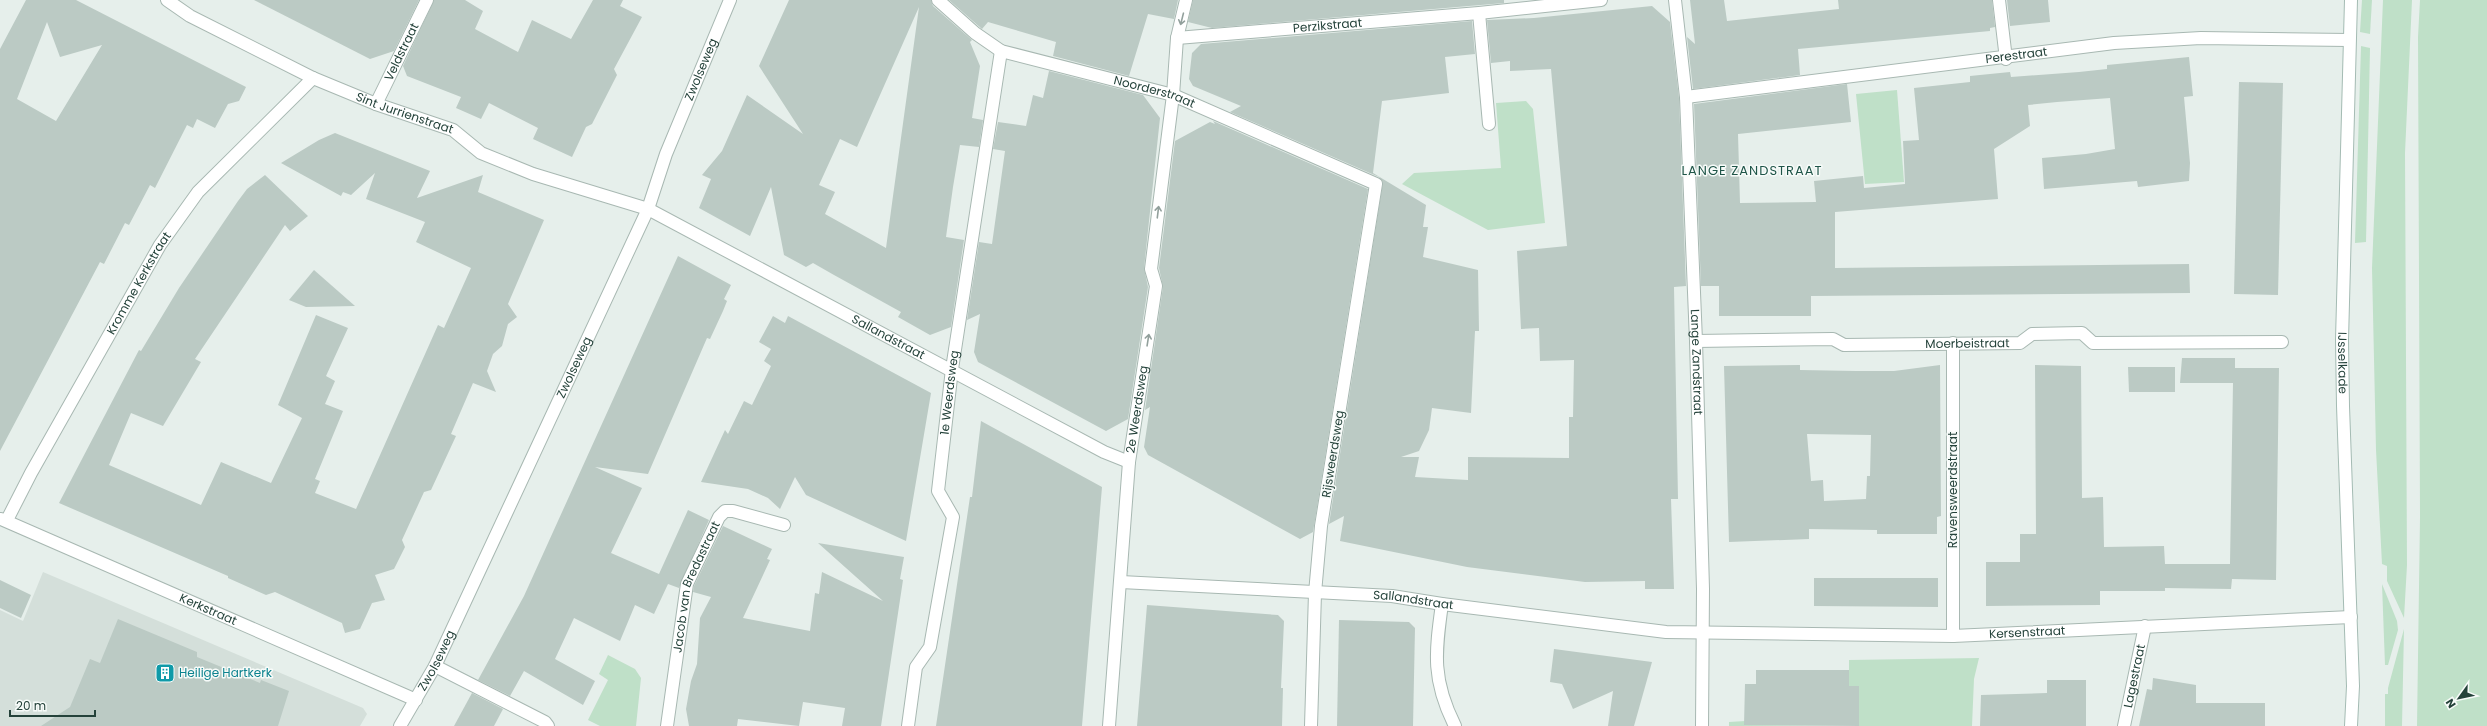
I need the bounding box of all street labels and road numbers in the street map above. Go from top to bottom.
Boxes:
street label: Perzikstraat [1292,14,1363,36]
street label: Veldstraat [380,20,422,83]
street label: Zwolseweg [680,36,721,103]
street label: Perestraat [1984,43,2048,67]
street label: Noorderstraat [1112,71,1198,112]
street label: Sint Jurrienstraat [354,88,456,138]
street label: Kromme Kerkstraat [102,228,175,337]
street label: Lange Zandstraat [1687,309,1707,415]
street label: Sallandstraat [849,310,928,363]
street label: IJsselkade [2334,332,2352,394]
street label: Zwolseweg [552,334,595,401]
street label: Moerbeistraat [1925,334,2010,352]
street label: 1e Weerdsweg [935,349,963,436]
street label: 2e Weerdsweg [1121,364,1152,454]
street label: Rijsweerdsweg [1317,409,1348,499]
street label: Ravensweerdstraat [1944,432,1961,548]
street label: Jacob van Bredastraat [668,518,724,654]
street label: Sallandstraat [1373,586,1454,613]
street label: Kerkstraat [177,589,240,629]
street label: Kersenstraat [1989,622,2066,642]
street label: Zwolseweg [413,627,459,694]
street label: Lagestraat [2119,643,2149,709]

